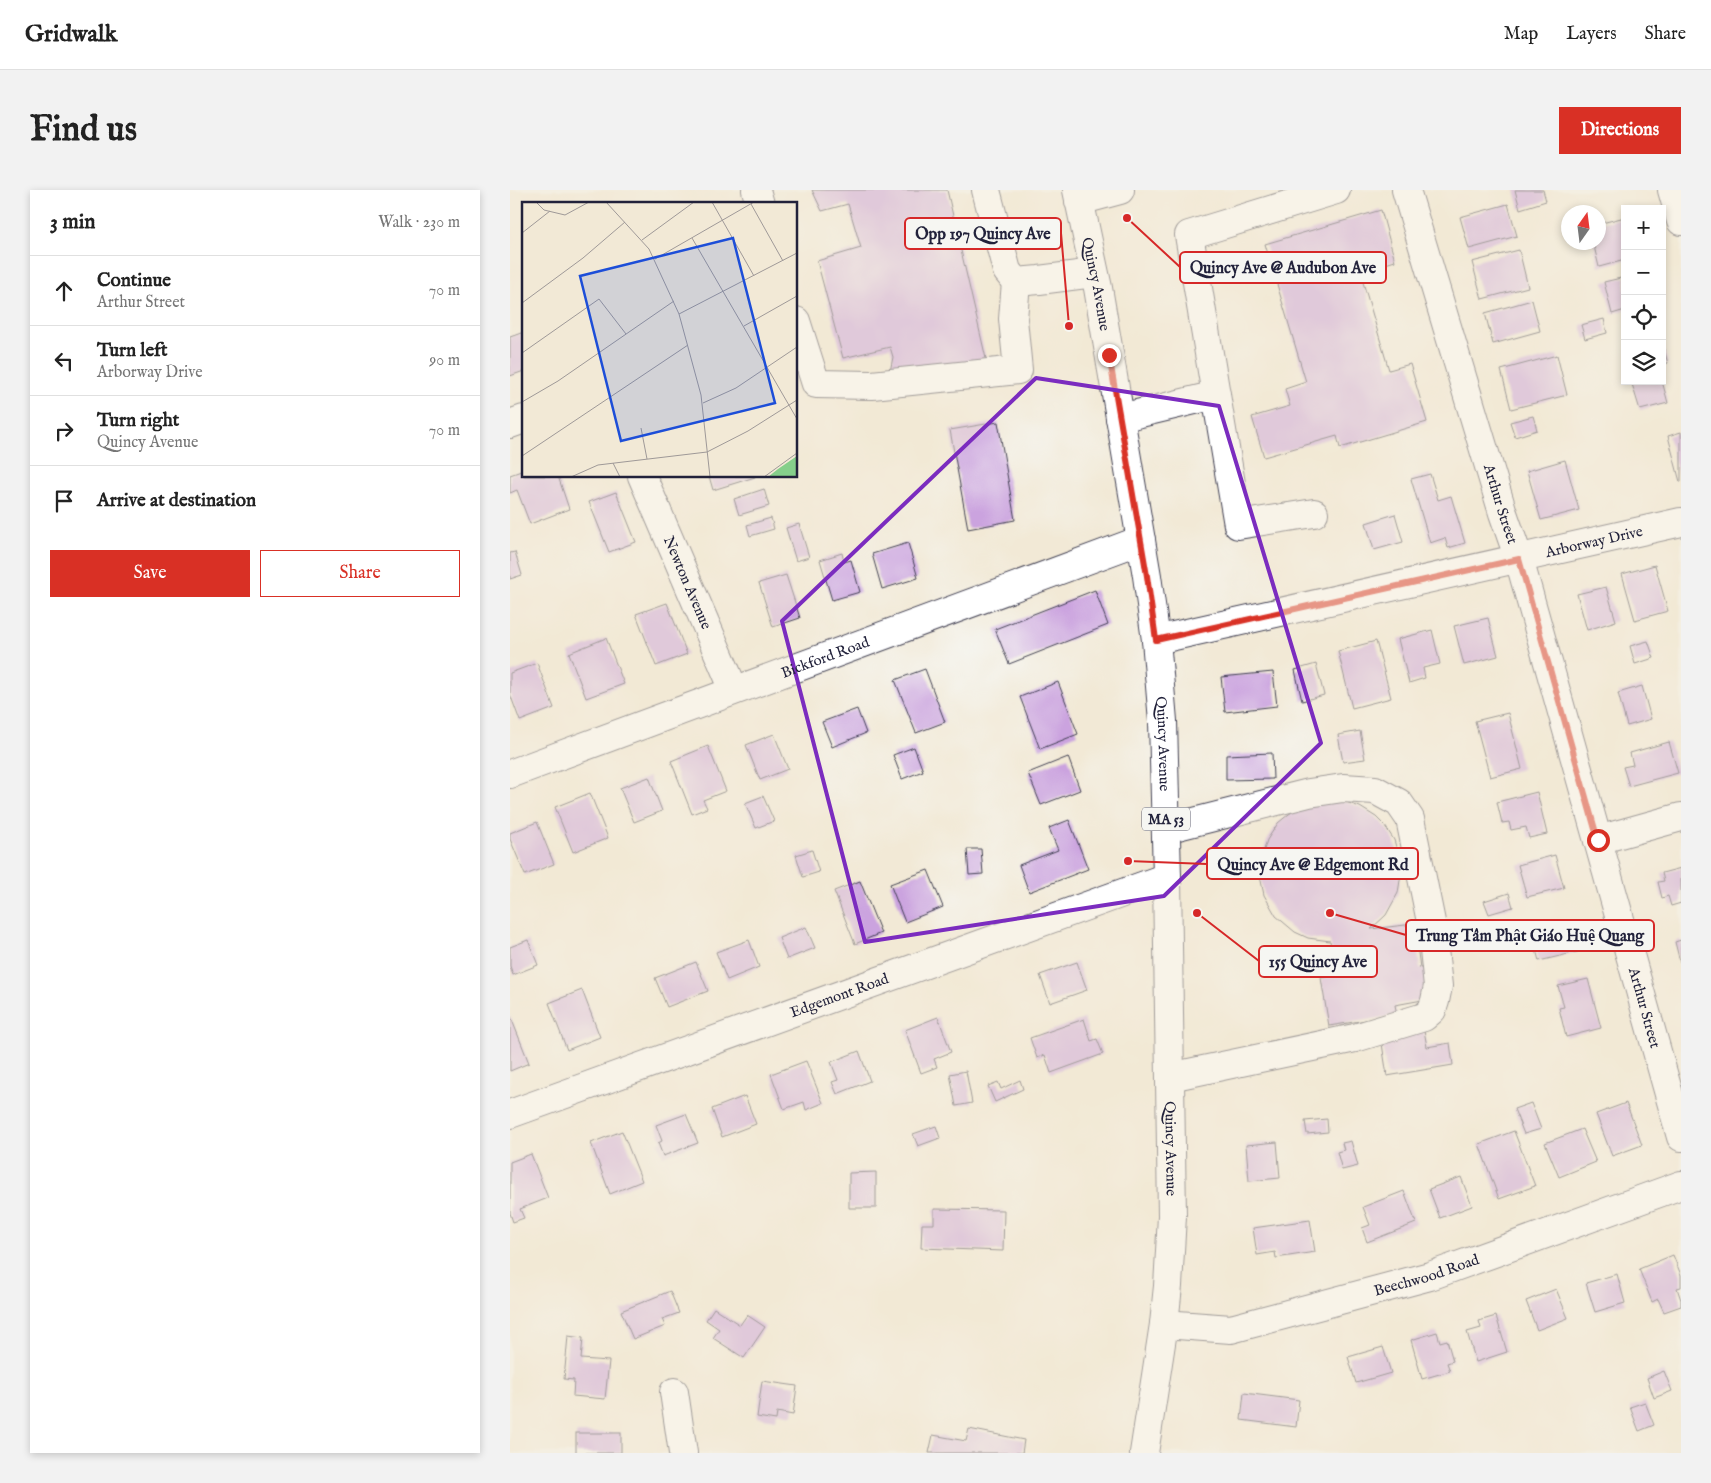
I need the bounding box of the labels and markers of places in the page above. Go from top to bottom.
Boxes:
callout: Opp 197 Quincy Ave [905,218,1061,249]
callout: Quincy Ave @ Audubon Ave [1180,252,1386,283]
callout: Quincy Ave @ Edgemont Rd [1207,848,1418,879]
callout: Trung Tâm Phật Giáo Huệ Quang [1406,920,1654,951]
callout: 155 Quincy Ave [1259,946,1377,977]

